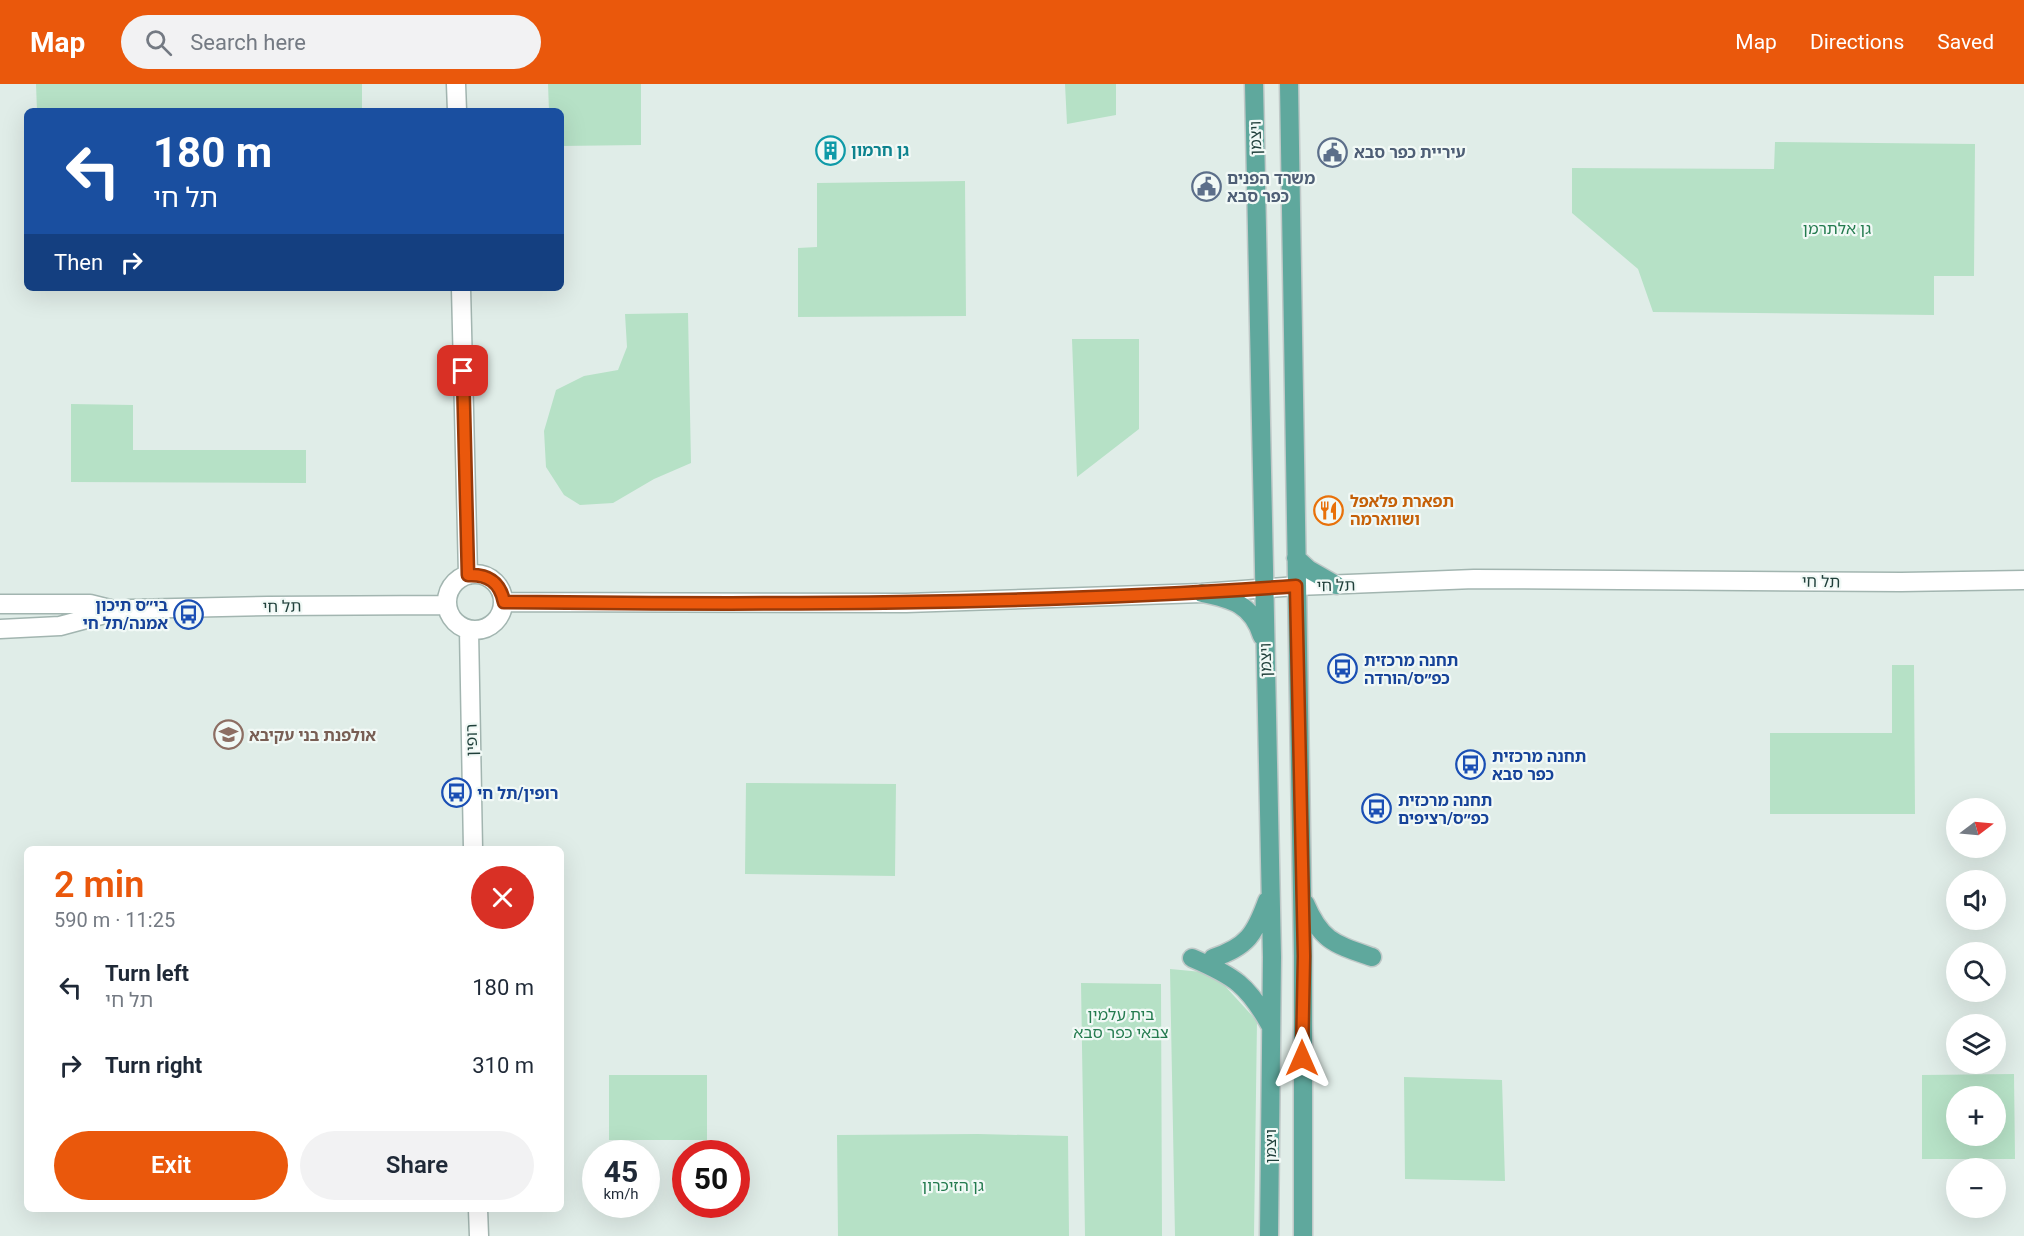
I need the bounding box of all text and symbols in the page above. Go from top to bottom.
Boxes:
search box [121,15,541,69]
text: Map [30,26,85,59]
icon: search [142,26,175,59]
text: Search here [190,30,306,55]
text: Map [1735,30,1777,54]
text: Directions [1810,30,1904,54]
text: Saved [1937,30,1994,54]
street label: ויצמן [1246,121,1265,155]
text: 180 m [153,128,272,177]
icon: left [54,132,132,210]
building icon: גן חרמון [814,134,846,166]
public building icon: עיריית כפר סבא [1317,136,1349,168]
place label: גן חרמון [851,141,909,160]
place label: עיריית כפר סבא [1354,143,1466,162]
place label: משרד הפנים כפר סבא [1227,169,1315,206]
public building icon: משרד הפנים כפר סבא [1190,171,1222,203]
text: תל חי [153,182,218,214]
park label: גן אלתרמן [1803,219,1871,238]
icon: right [115,246,148,279]
text: Then [54,250,103,275]
pin [437,345,488,396]
icon: arrive [446,354,479,387]
place label: תפארת פלאפל ושווארמה [1350,492,1454,529]
restaurant icon: תפארת פלאפל ושווארמה [1313,494,1345,526]
street label: תל חי [1802,572,1840,591]
street label: תל חי [1317,576,1355,595]
place label: בי״ס תיכון אמנה/תל חי [82,596,168,633]
street label: תל חי [263,597,301,616]
bus stop icon: בי״ס תיכון אמנה/תל חי [173,598,205,630]
street label: ויצמן [1256,643,1275,677]
place label: תחנה מרכזית כפ״ס/הורדה [1364,651,1458,688]
bus stop icon: תחנה מרכזית כפ״ס/הורדה [1327,653,1359,685]
school or university icon: אולפנת בני עקיבא [212,719,244,751]
street label: רופין [462,724,481,756]
place label: אולפנת בני עקיבא [249,726,376,745]
place label: תחנה מרכזית כפר סבא [1492,747,1586,784]
bus stop icon: תחנה מרכזית כפר סבא [1455,749,1487,781]
bus stop icon: רופין/תל חי [440,777,472,809]
place label: רופין/תל חי [477,784,558,803]
place label: תחנה מרכזית כפ״ס/רציפים [1398,791,1492,828]
bus stop icon: תחנה מרכזית כפ״ס/רציפים [1361,793,1393,825]
north arrow [1946,798,2006,858]
map controls [1946,798,2006,1218]
text: 2 min [54,864,144,906]
button: close [471,866,534,929]
button: sound [1946,870,2006,930]
text: 590 m · 11:25 [54,908,175,932]
button: search [1946,942,2006,1002]
text: Turn left [105,961,189,986]
icon: left [54,971,87,1004]
text: 180 m [472,975,534,1000]
text: תל חי [105,988,153,1012]
park label: בית עלמין צבאי כפר סבא [1073,1005,1169,1042]
button: layers [1946,1014,2006,1074]
position arrow [1270,1026,1334,1090]
icon: right [54,1049,87,1082]
text: Turn right [105,1053,202,1078]
text: 310 m [472,1053,534,1078]
button: + [1946,1086,2006,1146]
street label: ויצמן [1261,1129,1280,1163]
button: Exit [54,1131,288,1200]
button: Share [300,1131,534,1200]
speed limit sign: 50 [672,1140,750,1218]
text: 45 [604,1154,638,1189]
button: − [1946,1158,2006,1218]
park label: גן הזיכרון [922,1176,984,1195]
text: km/h [603,1185,639,1203]

